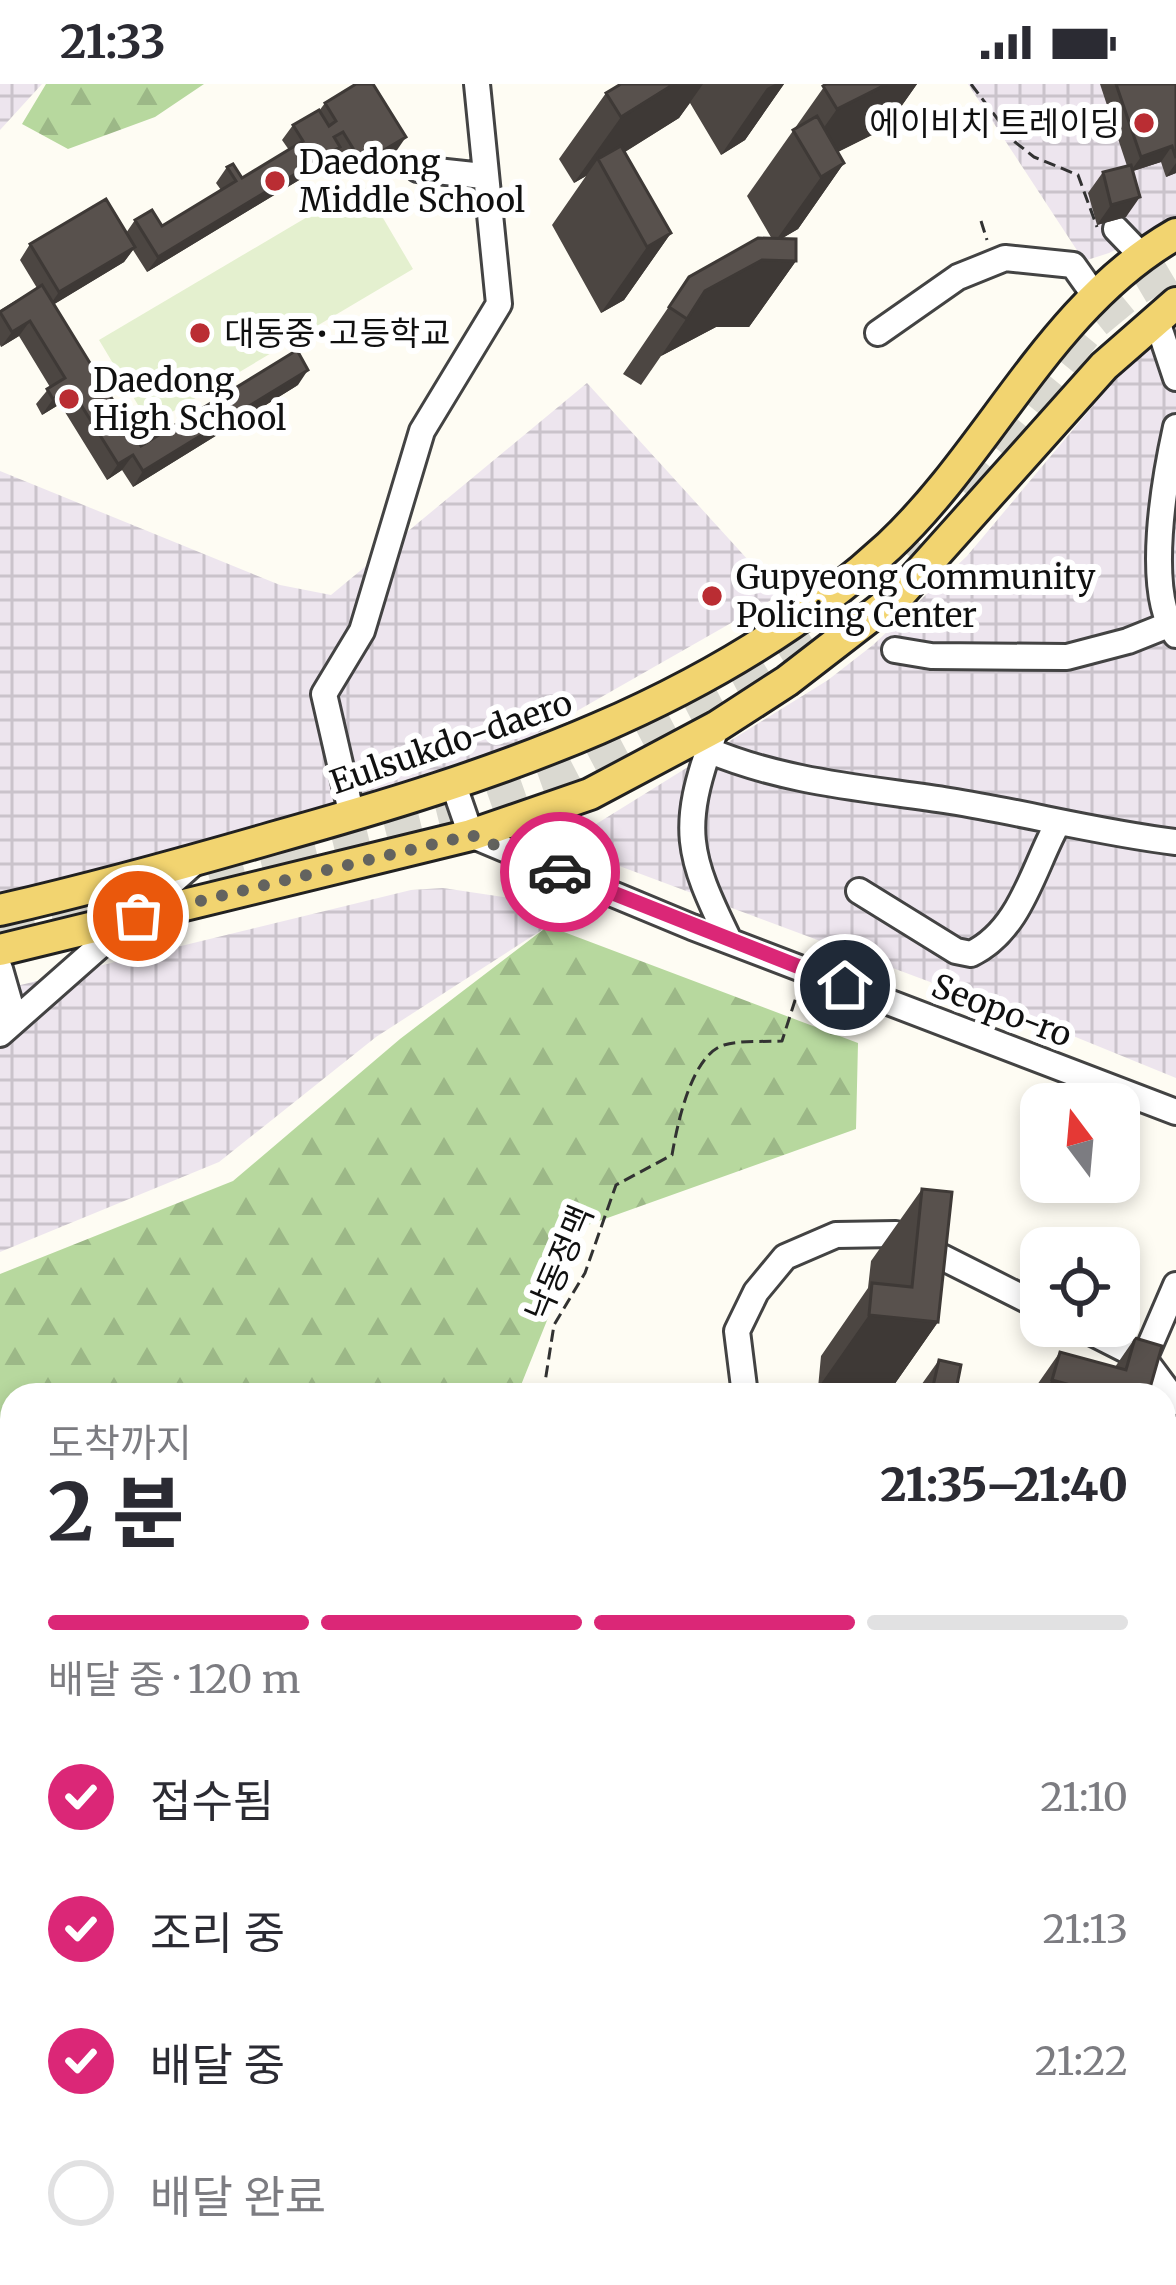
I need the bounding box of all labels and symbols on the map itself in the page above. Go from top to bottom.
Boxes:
place label: 에이비치 트레이딩 [869,103,1120,144]
marker: 에이비치 트레이딩 [1131,110,1157,136]
place label: Daedong Middle School [299,142,525,221]
marker: Daedong Middle School [262,168,288,194]
place label: 대동중•고등학교 [224,313,451,354]
marker: 대동중•고등학교 [187,320,213,346]
place label: Daedong High School [93,360,286,439]
marker: Daedong High School [56,386,82,412]
place label: Gupyeong Community Policing Center [736,557,1096,636]
marker: Gupyeong Community Policing Center [699,583,725,609]
street label: Eulsukdo-daero [325,682,577,803]
courier [500,812,620,932]
pin [87,865,189,967]
pin [794,934,896,1036]
street label: Seopo-ro [926,965,1077,1056]
north arrow [1020,1083,1140,1203]
street label: 낙동정맥 [517,1199,602,1327]

